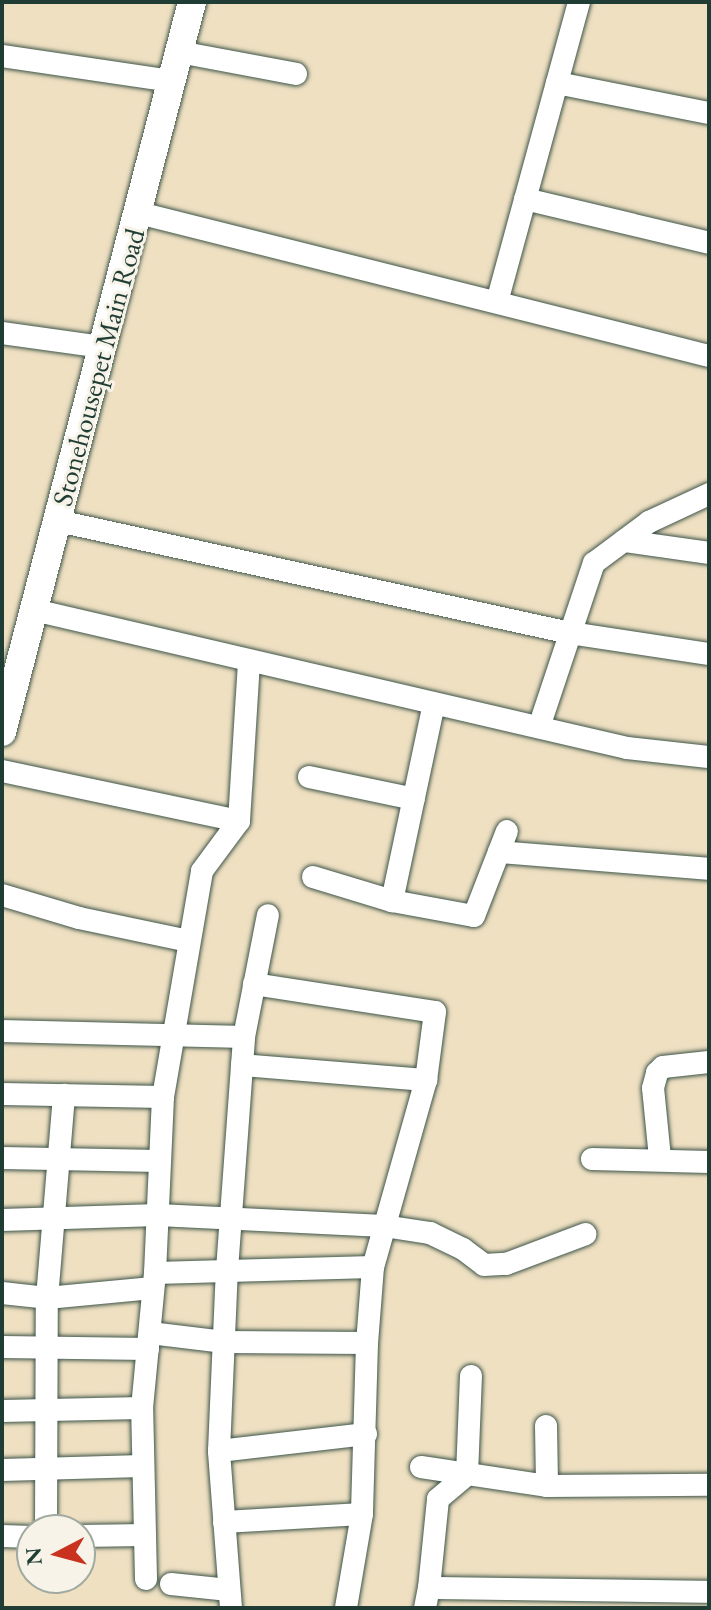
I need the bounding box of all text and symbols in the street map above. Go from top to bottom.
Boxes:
street label: Stonehousepet Main Road [45,225,151,509]
north arrow [16,1514,96,1594]
text: N [18,1546,49,1567]

